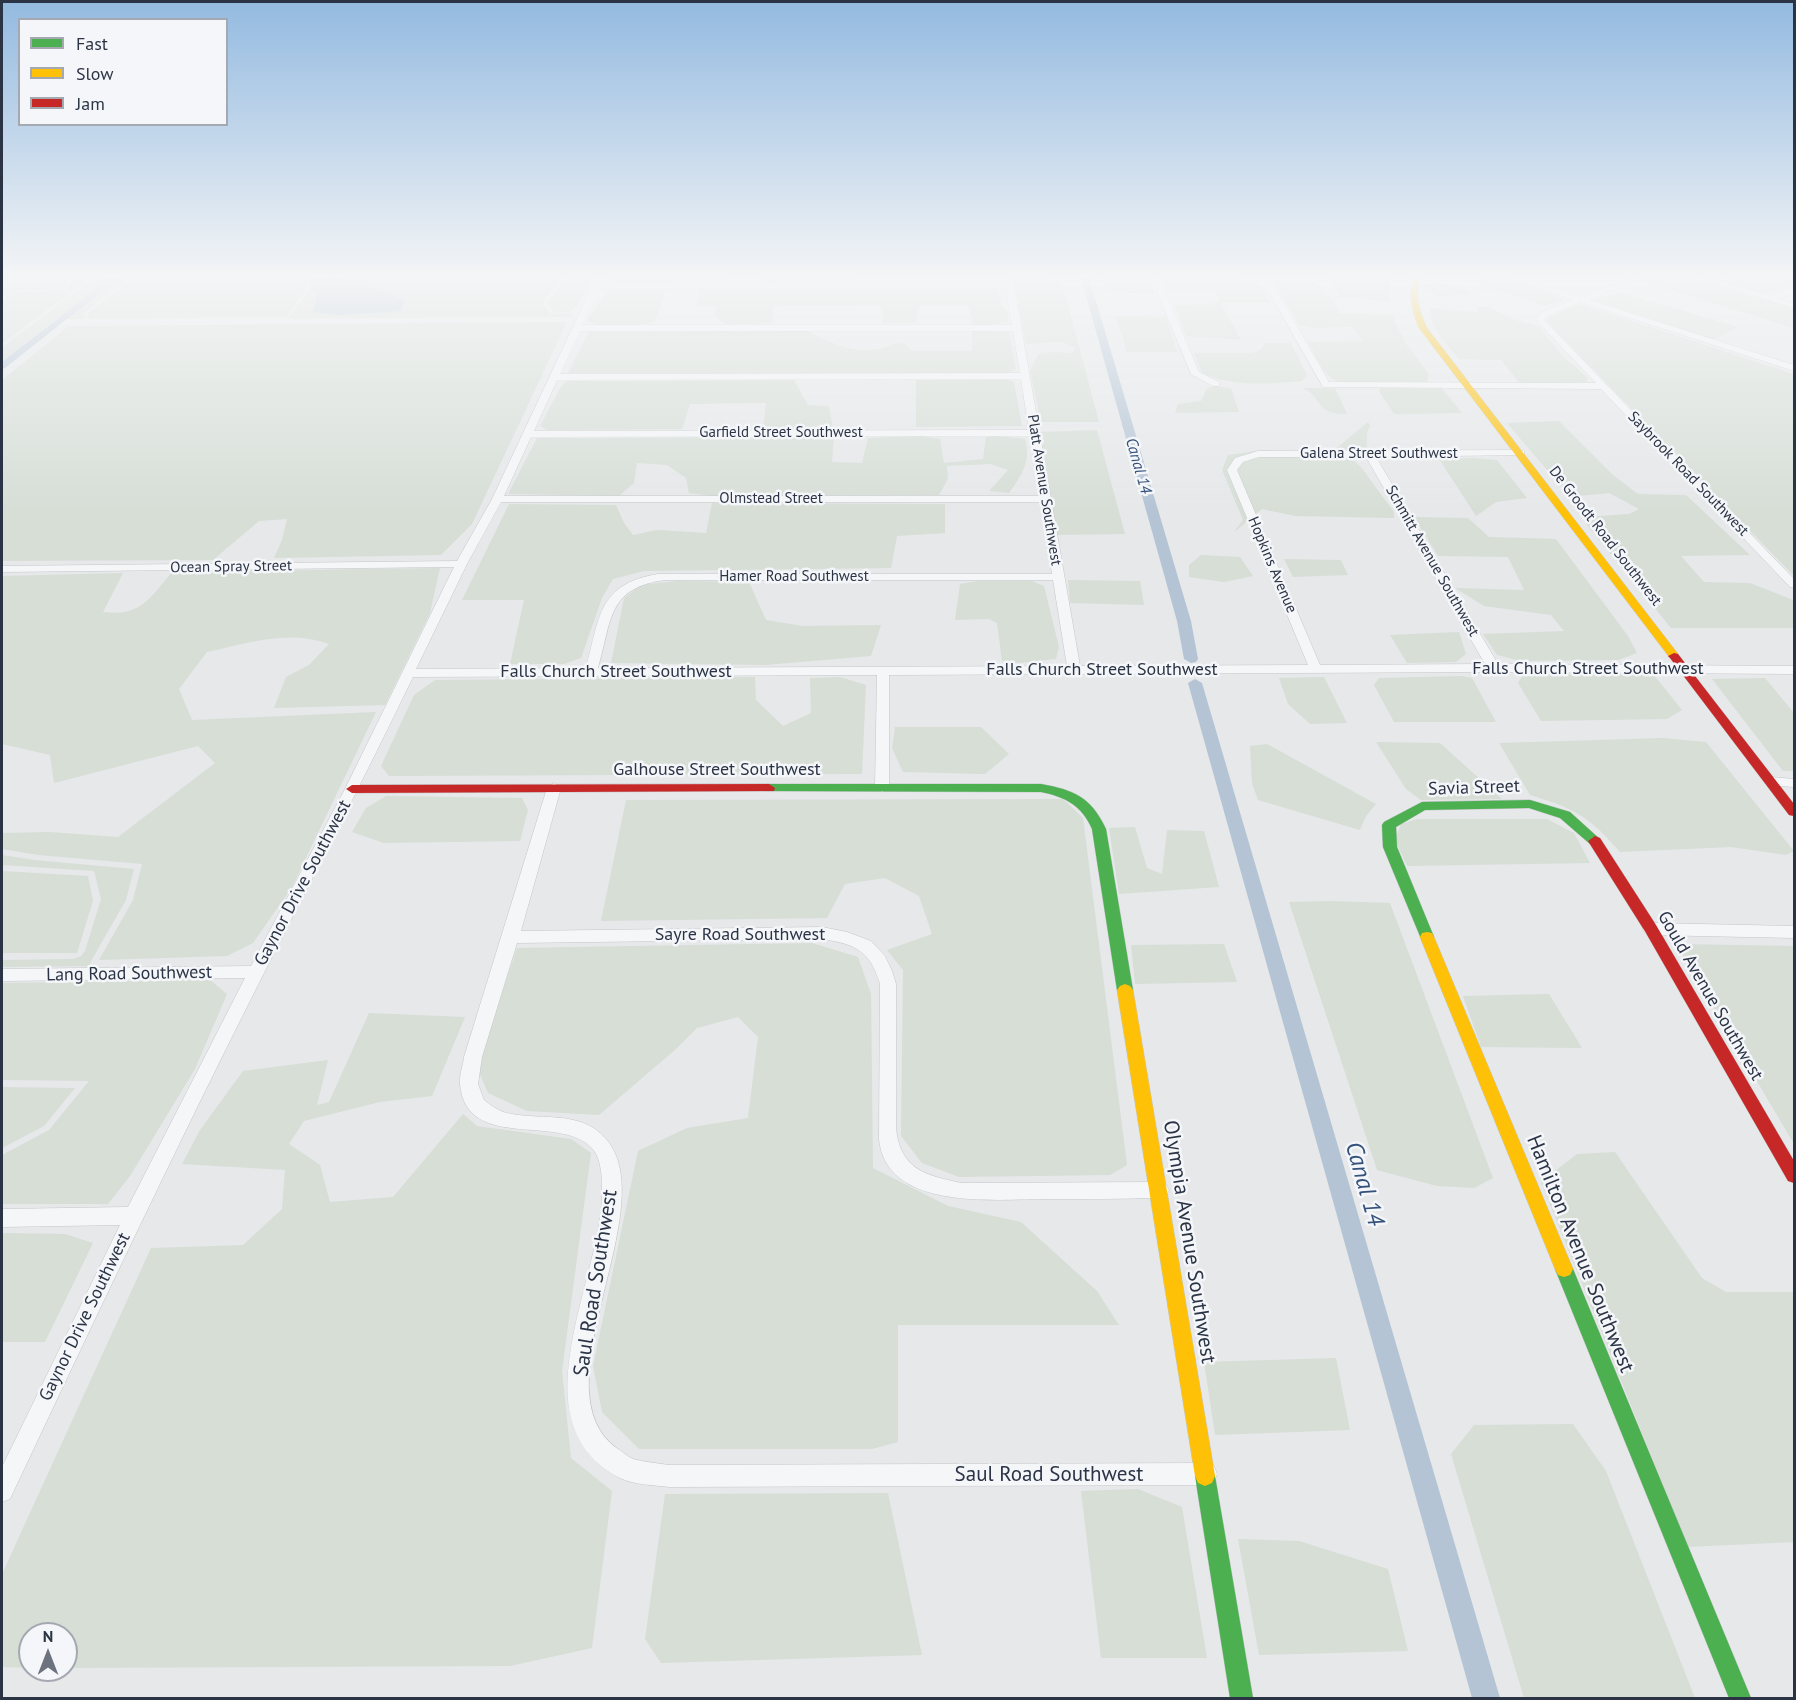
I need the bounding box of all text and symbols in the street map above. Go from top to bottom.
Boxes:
legend [18,18,228,126]
text: Fast [76,32,108,55]
text: Slow [76,62,114,85]
text: Jam [76,92,105,115]
street label: Saybrook Road Southwest [1624,408,1752,540]
street label: Platt Avenue Southwest [1023,413,1065,567]
street label: Garfield Street Southwest [699,424,863,442]
water label: Canal 14 [1121,436,1155,496]
street label: Galena Street Southwest [1300,445,1458,463]
street label: De Groodt Road Southwest [1545,463,1665,609]
street label: Schmitt Avenue Southwest [1381,482,1483,640]
street label: Olmstead Street [719,490,823,508]
street label: Hopkins Avenue [1244,514,1300,616]
street label: Ocean Spray Street [170,557,292,577]
street label: Hamer Road Southwest [719,568,869,586]
street label: Falls Church Street Southwest [1472,658,1704,680]
street label: Falls Church Street Southwest [986,659,1218,681]
street label: Falls Church Street Southwest [500,661,732,683]
street label: Galhouse Street Southwest [613,759,821,781]
street label: Savia Street [1428,776,1520,800]
street label: Gaynor Drive Southwest [250,796,356,970]
street label: Gould Avenue Southwest [1653,908,1767,1084]
street label: Sayre Road Southwest [655,924,825,946]
street label: Lang Road Southwest [46,962,212,986]
street label: Olympia Avenue Southwest [1157,1119,1221,1365]
street label: Hamilton Avenue Southwest [1521,1132,1639,1376]
water label: Canal 14 [1338,1139,1390,1229]
street label: Saul Road Southwest [569,1188,623,1378]
street label: Gaynor Drive Southwest [35,1229,135,1405]
street label: Saul Road Southwest [955,1462,1143,1488]
north arrow [18,1622,78,1682]
text: N [43,1626,53,1646]

